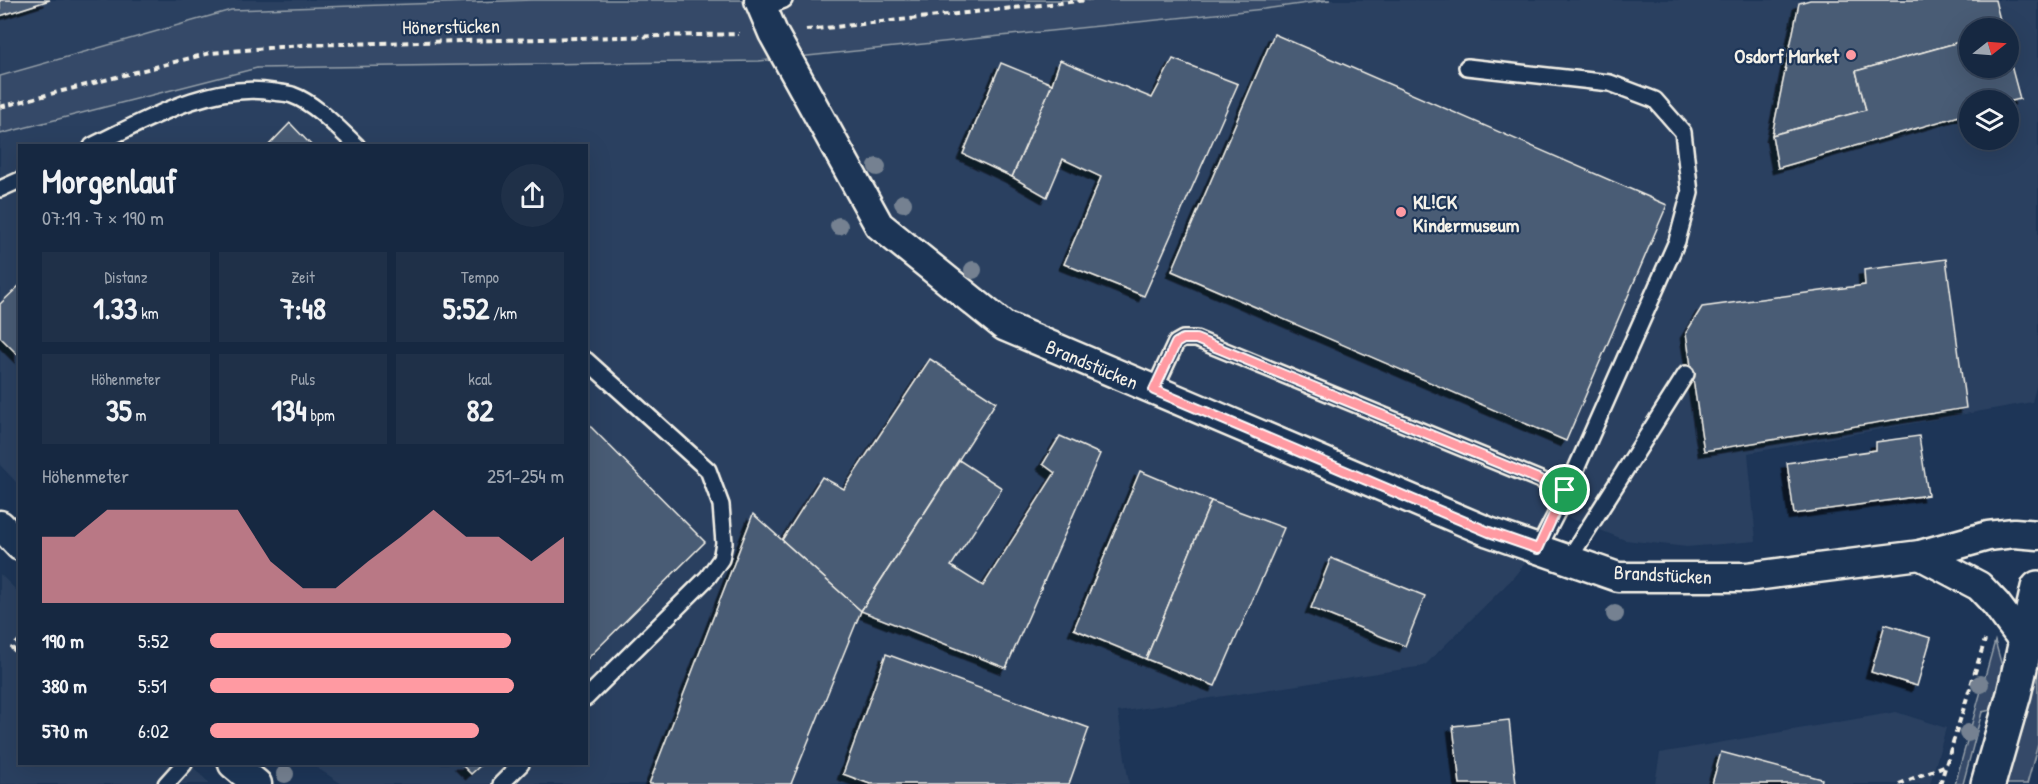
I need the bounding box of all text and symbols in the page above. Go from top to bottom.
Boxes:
street label: Hönerstücken [402,12,500,40]
north arrow [1959,18,2019,78]
map controls [1959,18,2019,150]
place label: Osdorf Market [1734,42,1840,69]
marker: Osdorf Market [1844,48,1858,62]
button: layers [1959,90,2019,150]
text: Morgenlauf [42,159,177,203]
button: share [501,164,564,227]
place label: KL!CK Kindermuseum [1413,188,1520,238]
text: 07:19 · 7 × 190 m [42,204,164,231]
marker: KL!CK Kindermuseum [1394,205,1408,219]
text: Distanz [104,266,148,288]
text: Zeit [291,266,315,288]
text: Tempo [461,266,499,288]
text: 1.33 [93,288,138,328]
text: 7:48 [280,288,326,328]
text: 5:52 [443,288,489,328]
text: km [138,302,159,324]
text: /km [489,302,517,324]
street label: Brandstücken [1042,332,1142,396]
text: Höhenmeter [91,368,161,390]
text: Puls [291,368,315,390]
text: kcal [468,368,492,390]
text: 35 [106,390,132,430]
text: 134 [271,390,307,430]
text: 82 [466,390,494,430]
text: m [132,404,146,426]
text: bpm [307,404,335,426]
text: Höhenmeter [42,462,129,489]
text: 251–254 m [487,462,564,489]
pin [1539,464,1590,515]
icon: arrive [1548,473,1581,506]
street label: Brandstücken [1613,558,1713,590]
text: 190 m [42,627,84,654]
text: 5:52 [138,627,169,654]
text: 380 m [42,672,87,699]
text: 5:51 [138,672,167,699]
text: 570 m [42,717,88,744]
text: 6:02 [138,717,169,744]

